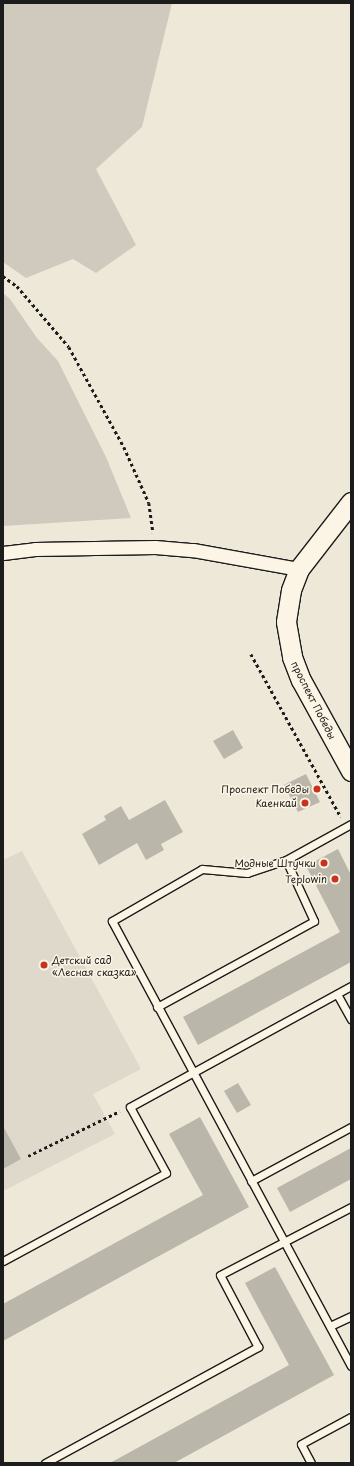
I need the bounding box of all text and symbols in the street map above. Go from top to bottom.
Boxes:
street label: проспект Победы [289,659,339,741]
place label: Проспект Победы [221,783,309,795]
marker: Проспект Победы [312,784,322,794]
place label: Каенкай [255,797,297,809]
marker: Каенкай [300,798,310,808]
place label: Модные Штучки [234,857,316,869]
marker: Модные Штучки [319,858,329,868]
place label: Teplowin [285,873,327,885]
marker: Teplowin [330,874,340,884]
place label: Детский сад «Лесная сказка» [52,953,136,976]
marker: Детский сад «Лесная сказка» [39,960,49,970]

